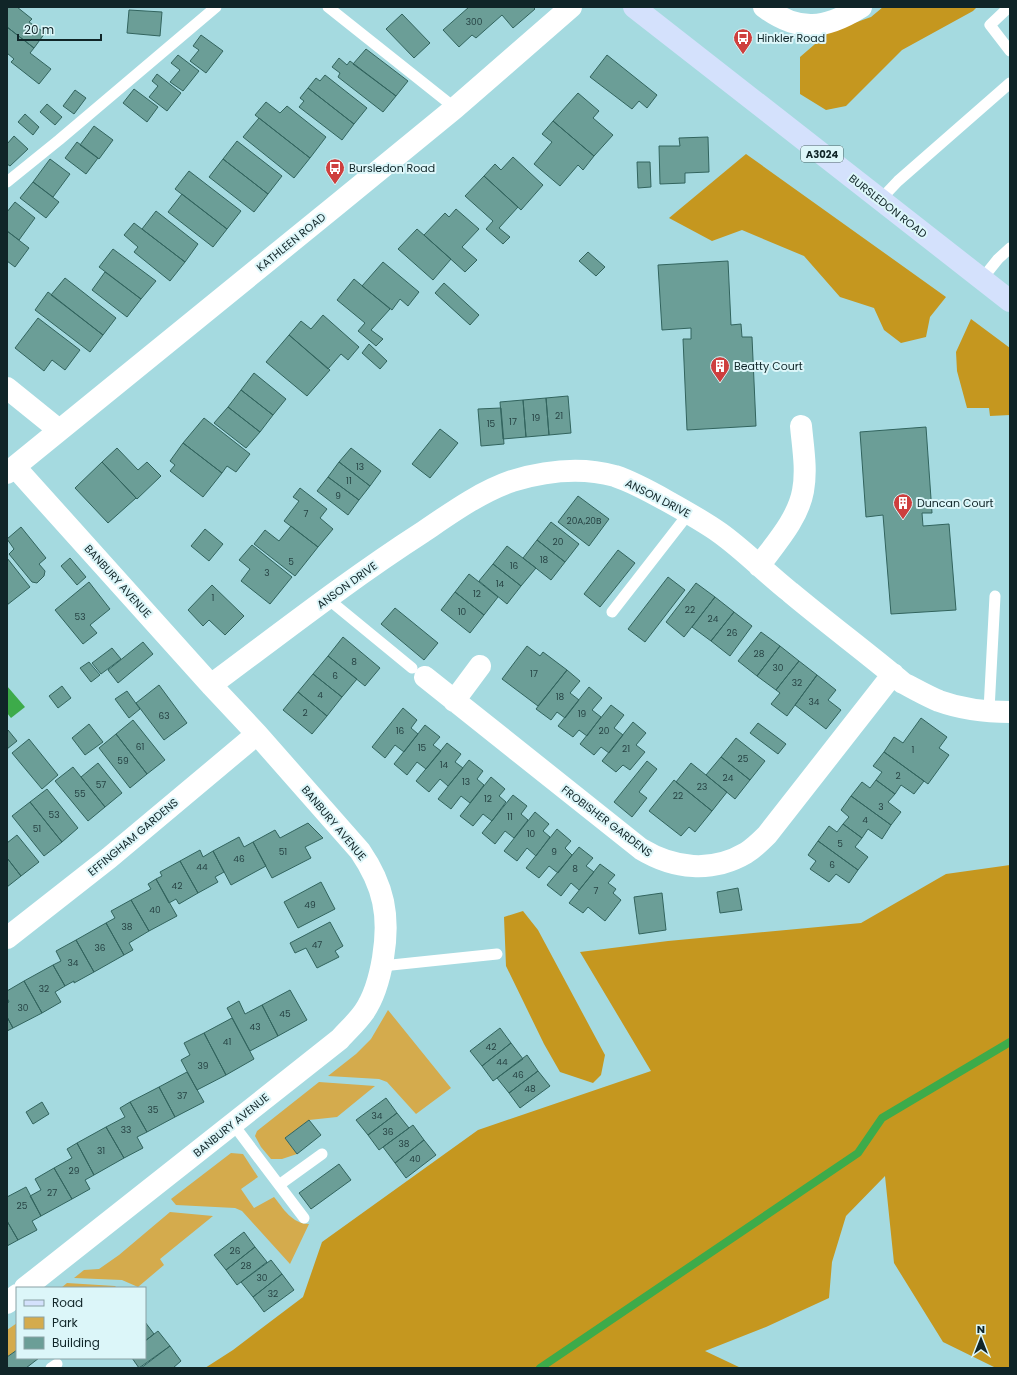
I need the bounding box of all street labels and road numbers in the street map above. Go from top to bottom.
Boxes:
road number: A3024 [801,146,843,162]
street label: BURSLEDON ROAD [846,170,931,242]
street label: KATHLEEN ROAD [253,209,329,275]
street label: ANSON DRIVE [623,475,693,521]
street label: BANBURY AVENUE [81,541,155,621]
street label: ANSON DRIVE [314,558,380,612]
street label: BANBURY AVENUE [298,782,370,864]
street label: FROBISHER GARDENS [558,782,656,860]
street label: EFFINGHAM GARDENS [84,794,182,880]
street label: BANBURY AVENUE [190,1089,272,1161]

